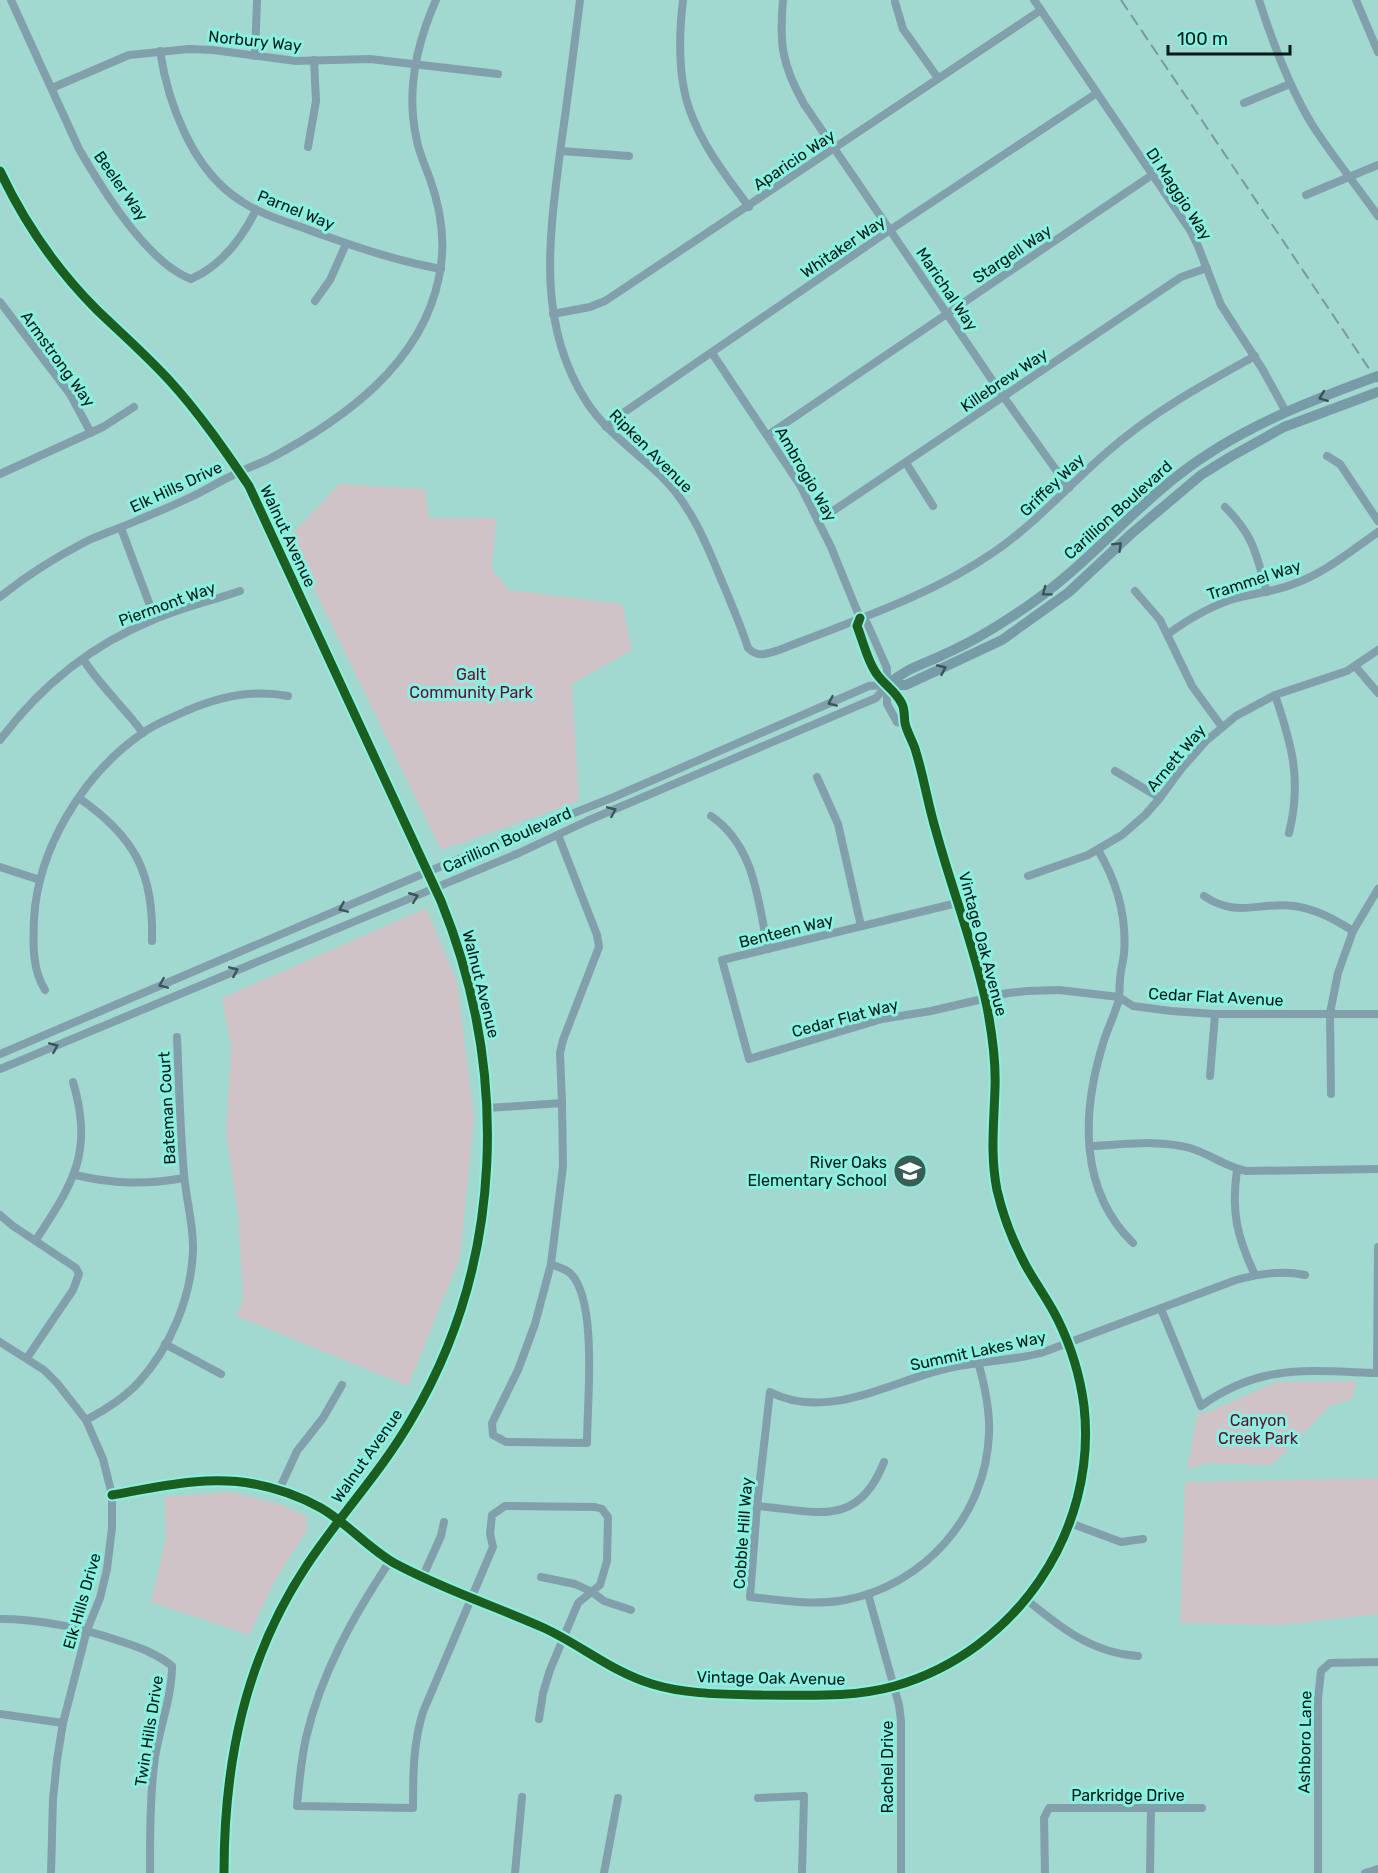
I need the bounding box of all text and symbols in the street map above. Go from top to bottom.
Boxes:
scale bar [1168,18,1290,56]
street label: Norbury Way [207,27,303,55]
text: 100 m [1177,28,1228,50]
street label: Aparicio Way [749,126,839,194]
street label: Di Maggio Way [1142,144,1216,244]
street label: Beeler Way [90,147,152,225]
street label: Parnel Way [255,186,337,234]
street label: Whitaker Way [797,212,889,282]
street label: Stargell Way [969,221,1055,287]
street label: Marichal Way [912,244,982,334]
street label: Armstrong Way [17,308,99,411]
street label: Killebrew Way [957,344,1051,416]
one-way arrow [1318,389,1329,402]
street label: Ripken Avenue [605,405,697,497]
street label: Ambrogio Way [771,423,841,525]
street label: Griffey Way [1016,449,1088,520]
street label: Elk Hills Drive [127,457,225,517]
street label: Carillion Boulevard [1060,457,1176,563]
street label: Walnut Avenue [256,482,320,590]
one-way arrow [1111,542,1122,553]
street label: Trammel Way [1205,556,1304,604]
street label: Piermont Way [116,578,218,630]
one-way arrow [1042,585,1053,596]
one-way arrow [936,664,947,676]
park label: Galt Community Park [409,665,533,702]
one-way arrow [828,695,839,707]
street label: Arnett Way [1143,721,1210,795]
street label: Carillion Boulevard [440,803,574,877]
one-way arrow [606,806,617,818]
street label: Vintage Oak Avenue [955,870,1011,1018]
one-way arrow [408,892,419,904]
one-way arrow [338,901,349,913]
street label: Benteen Way [737,910,835,952]
street label: Walnut Avenue [458,928,504,1040]
one-way arrow [227,966,238,978]
one-way arrow [159,977,170,989]
street label: Cedar Flat Avenue [1148,984,1284,1010]
street label: Cedar Flat Way [790,995,900,1041]
one-way arrow [48,1042,59,1054]
street label: Bateman Court [155,1051,179,1165]
place label: River Oaks Elementary School [747,1153,887,1190]
school or university icon: River Oaks Elementary School [892,1153,928,1189]
street label: Summit Lakes Way [908,1327,1048,1375]
street label: Walnut Avenue [328,1405,406,1507]
park label: Canyon Creek Park [1218,1411,1299,1448]
street label: Cobble Hill Way [730,1476,756,1590]
street label: Elk Hills Drive [59,1551,105,1651]
street label: Vintage Oak Avenue [696,1667,846,1689]
street label: Twin Hills Drive [131,1674,167,1788]
street label: Ashboro Lane [1295,1690,1315,1794]
street label: Rachel Drive [878,1720,897,1814]
street label: Parkridge Drive [1071,1786,1185,1805]

